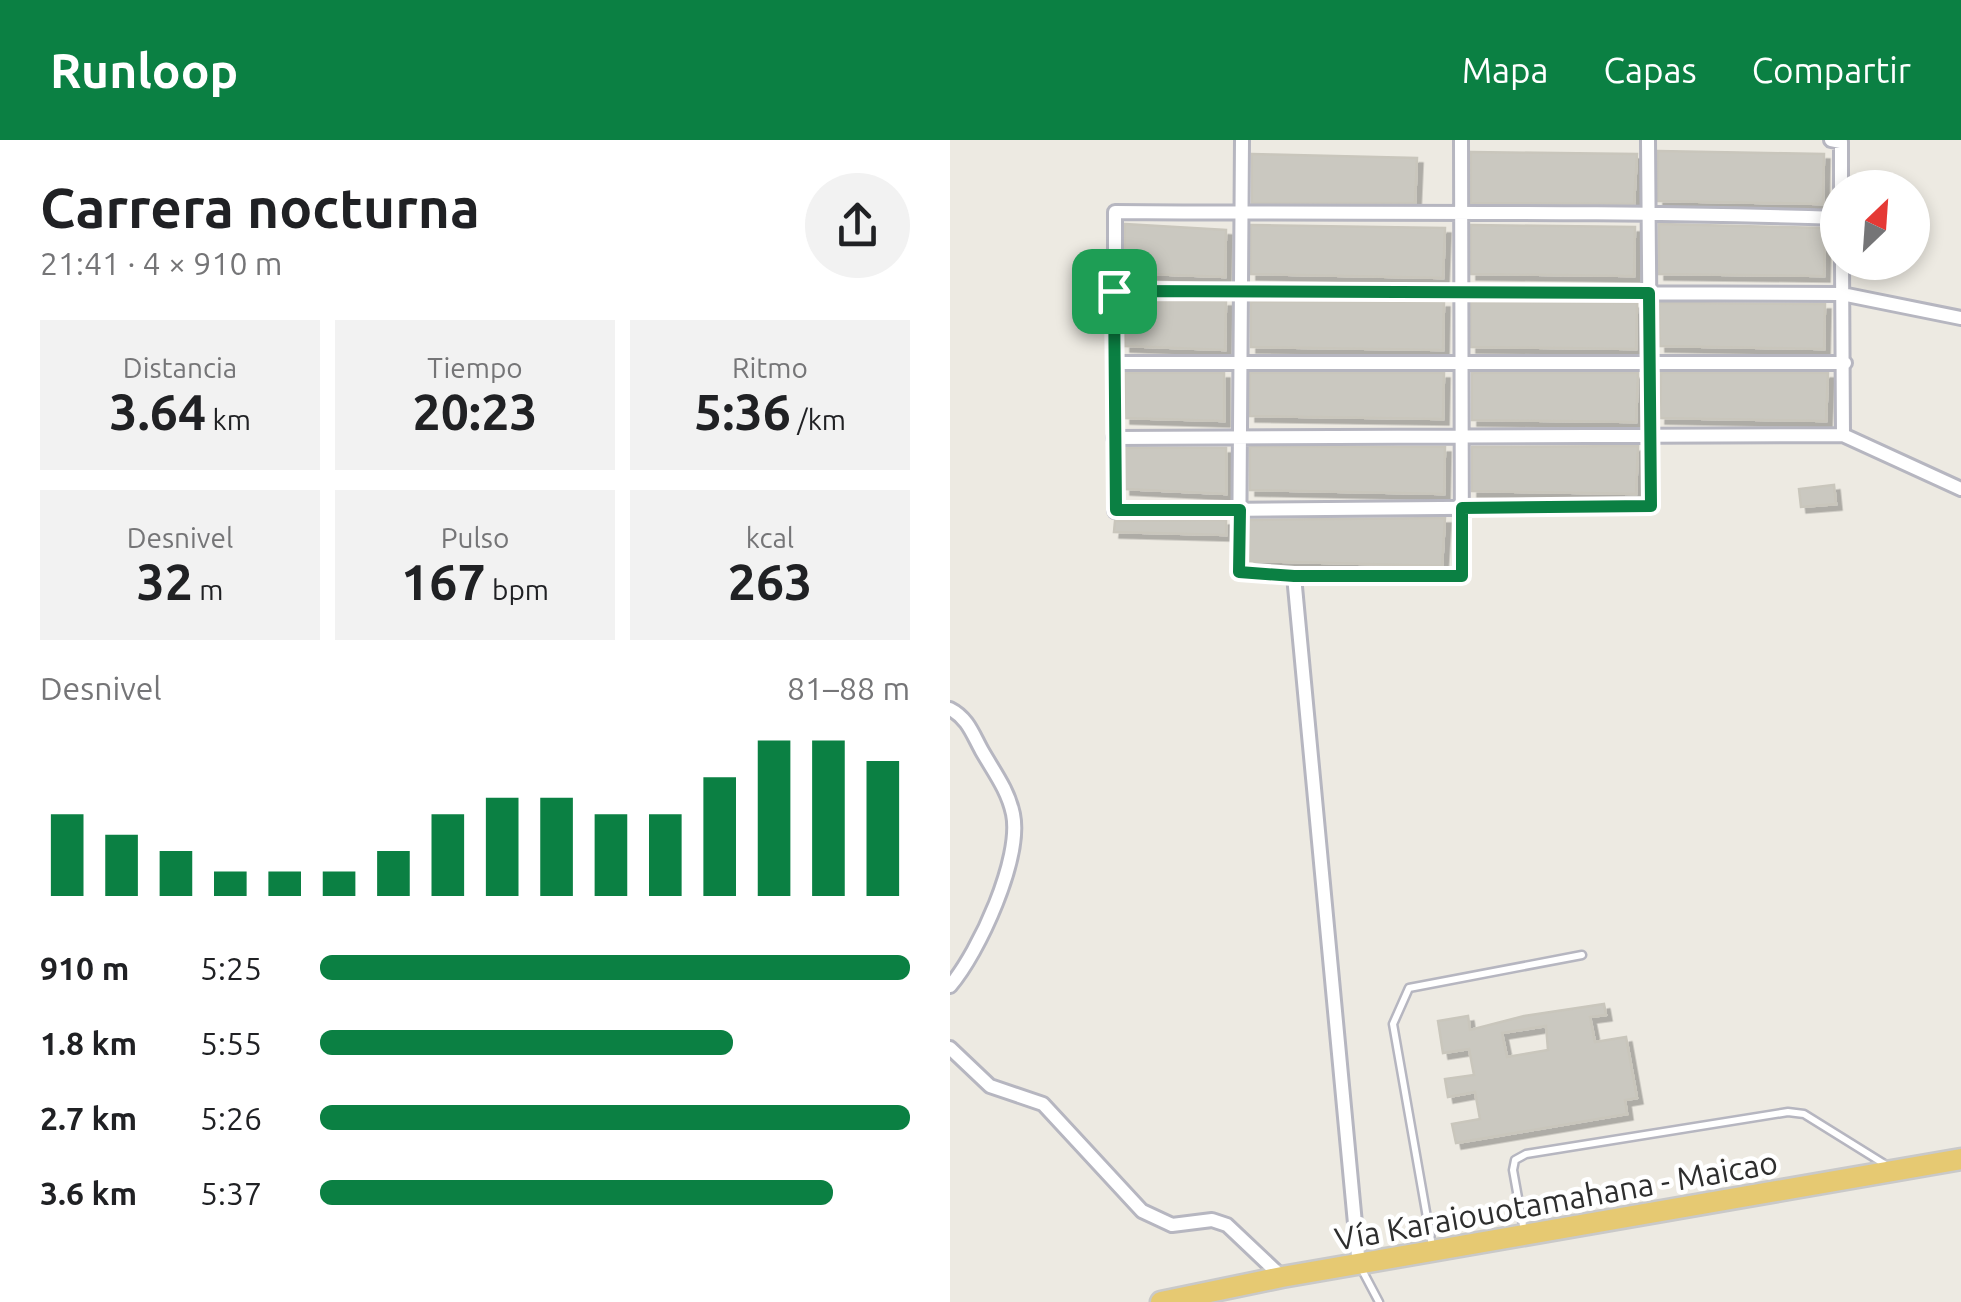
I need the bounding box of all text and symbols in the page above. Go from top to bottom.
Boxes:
text: Runloop [50,43,238,97]
text: Mapa [1462,50,1549,90]
text: Capas [1604,50,1697,90]
text: Compartir [1752,50,1911,90]
north arrow [1820,170,1930,280]
map controls [1820,170,1930,280]
button: share [805,173,910,278]
text: Carrera nocturna [40,177,480,238]
text: 21:41 · 4 × 910 m [40,245,282,281]
pin [1072,249,1157,334]
icon: arrive [1087,264,1142,319]
text: Distancia [123,352,237,383]
text: Tiempo [427,352,523,383]
text: Ritmo [732,352,808,383]
text: 3.64 [109,383,206,439]
text: 20:23 [412,383,538,439]
text: 5:36 [694,383,791,439]
text: km [206,404,251,435]
text: /km [791,404,846,435]
text: Desnivel [127,522,233,553]
text: Pulso [441,522,509,553]
text: kcal [746,522,794,553]
text: 32 [137,553,193,609]
text: 167 [401,553,486,609]
text: 263 [728,553,812,609]
text: m [193,574,223,605]
text: bpm [486,574,549,605]
text: Desnivel [40,670,162,706]
text: 81–88 m [787,670,910,706]
text: 910 m [40,950,129,986]
text: 5:25 [200,950,262,986]
text: 1.8 km [40,1025,137,1061]
text: 5:55 [200,1025,262,1061]
text: 2.7 km [40,1100,137,1136]
text: 5:26 [200,1100,262,1136]
street label: Vía Karaiouotamahana - Maicao [1332,1143,1780,1257]
text: 3.6 km [40,1175,137,1211]
text: 5:37 [200,1175,262,1211]

